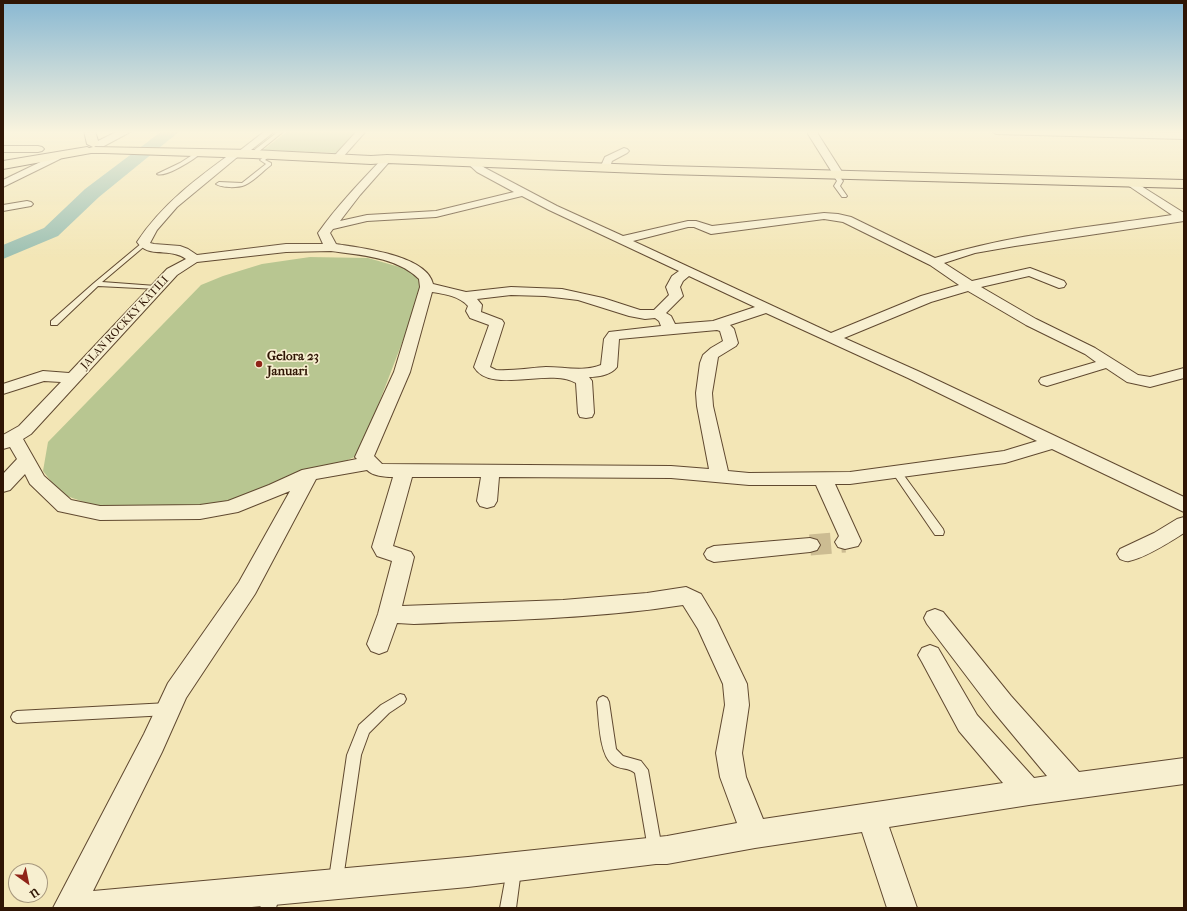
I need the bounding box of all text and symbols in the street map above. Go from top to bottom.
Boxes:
street label: JALAN ROCKKY KATILI [78,274,172,372]
place label: Gelora 23 Januari [267,349,319,380]
marker: Gelora 23 Januari [254,359,264,369]
north arrow [8,863,48,903]
text: U [27,885,41,900]

